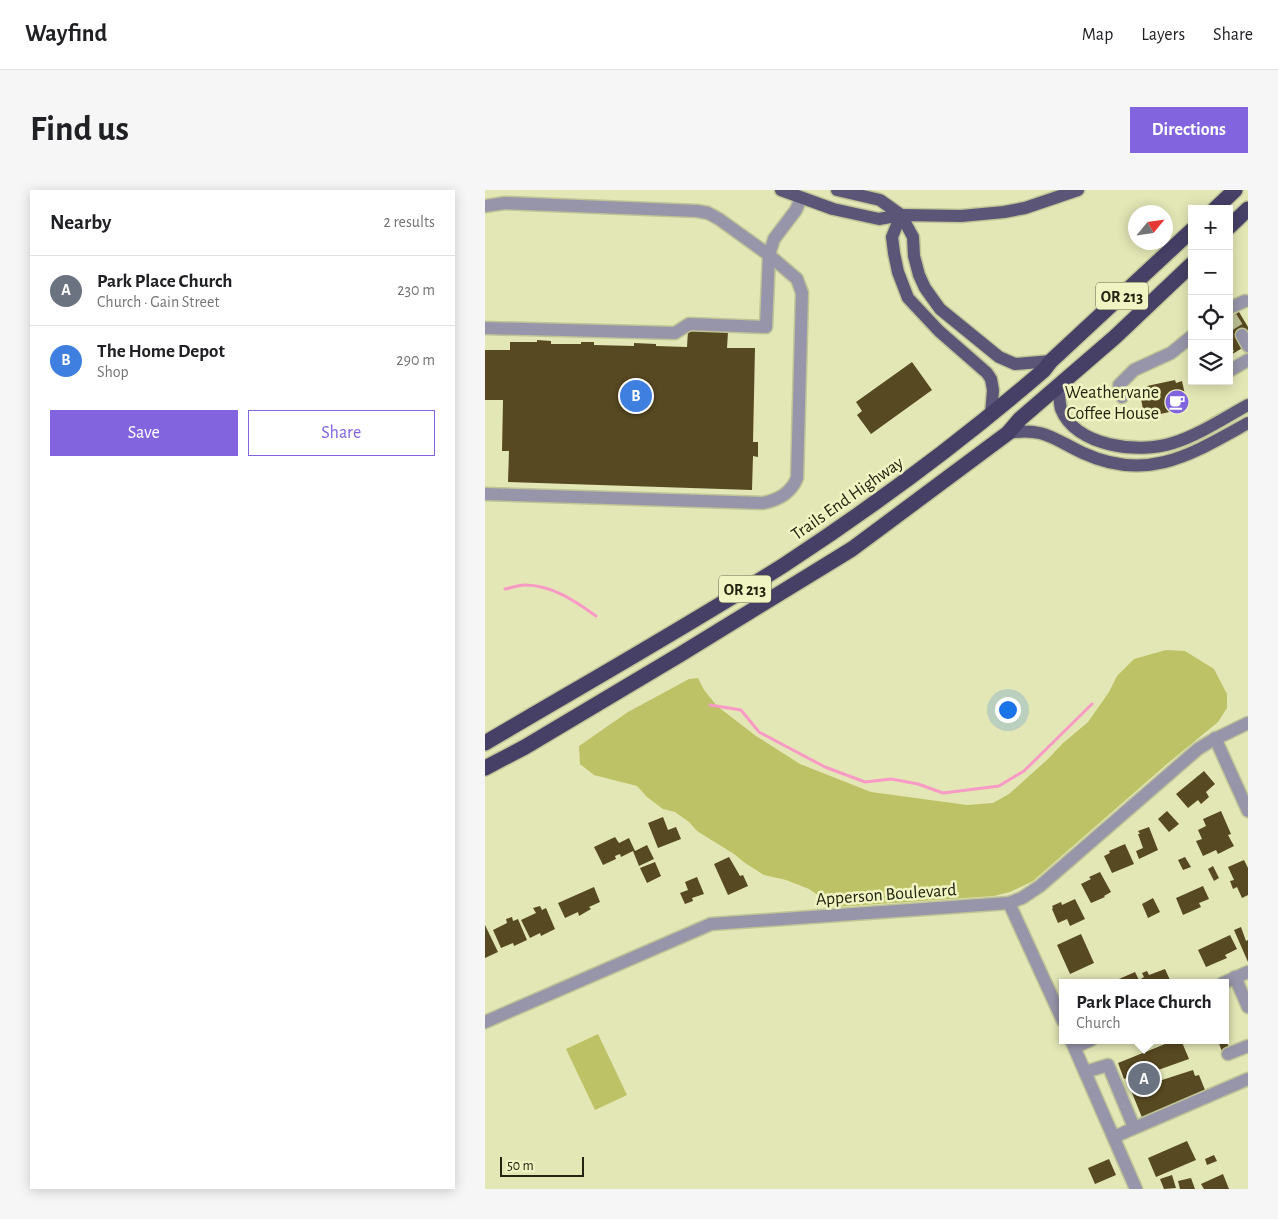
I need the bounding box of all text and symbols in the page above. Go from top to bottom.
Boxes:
text: Wayfind [25,22,107,46]
text: Map [1082,26,1113,44]
text: Layers [1141,26,1185,44]
text: Share [1213,26,1253,44]
button: Directions [1130,107,1248,153]
text: Find us [30,112,129,147]
north arrow [1128,205,1173,250]
map controls [1188,205,1233,385]
button: + [1188,205,1233,250]
text: Nearby [50,212,111,233]
text: 2 results [383,214,435,230]
button: − [1188,250,1233,295]
text: Park Place Church [97,272,232,291]
text: A [61,282,71,298]
text: 230 m [397,282,435,298]
road number: OR 213 [1096,282,1148,310]
text: Church · Gain Street [97,294,219,310]
button: locate [1188,295,1233,340]
button: layers [1188,340,1233,385]
text: The Home Depot [97,342,225,361]
text: B [61,352,71,368]
text: 290 m [396,352,435,368]
text: Shop [97,364,129,380]
pin: B [620,377,652,415]
place label: Weathervane Coffee House [1065,384,1159,423]
cafe icon: Weathervane Coffee House [1164,389,1190,415]
button: Save [50,410,238,456]
button: Share [248,410,435,456]
street label: Trails End Highway [788,453,907,544]
road number: OR 213 [719,576,771,602]
your location [995,697,1021,723]
street label: Apperson Boulevard [815,881,957,909]
popup [1059,979,1229,1044]
text: Park Place Church [1076,993,1212,1012]
text: Church [1076,1015,1121,1031]
pin: A [1128,1060,1160,1098]
scale bar [500,1154,584,1177]
text: 50 m [507,1159,534,1173]

